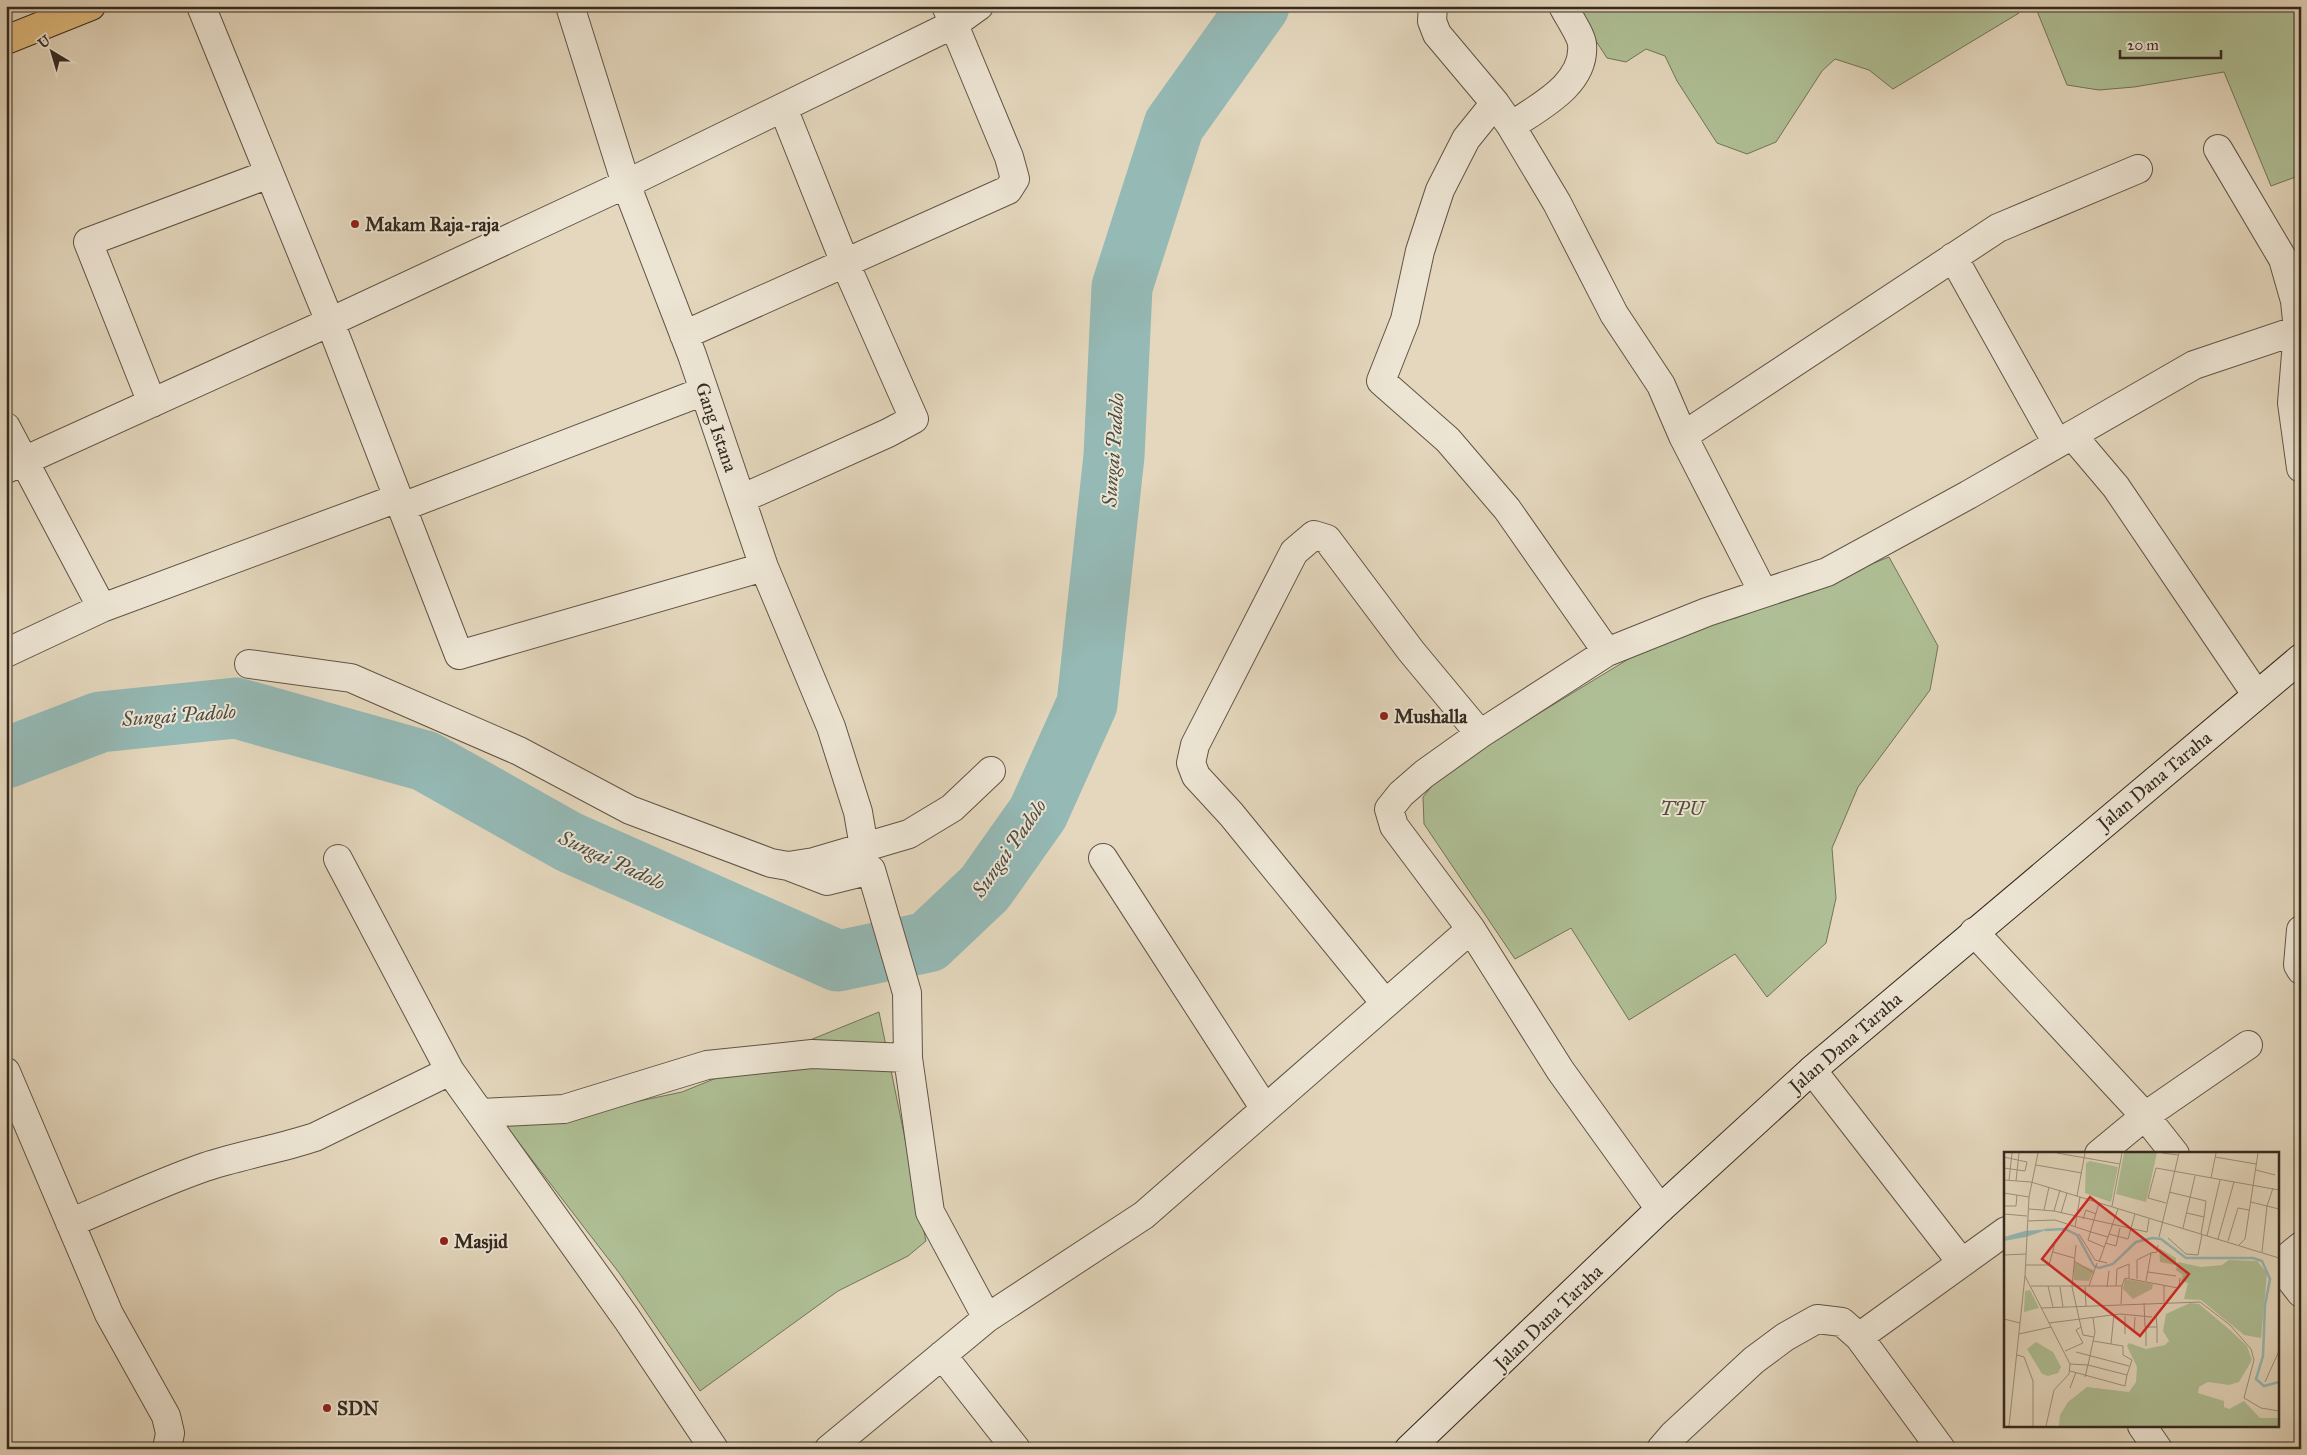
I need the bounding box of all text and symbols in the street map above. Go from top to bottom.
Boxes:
north arrow [28,28,78,78]
scale bar [2120,28,2221,60]
text: U [35,31,55,52]
text: 20 m [2127,36,2159,54]
place label: Makam Raja-raja [365,213,500,237]
marker: Makam Raja-raja [349,218,361,230]
street label: Gang Istana [690,379,743,476]
water label: Sungai Padolo [1097,392,1129,509]
water label: Sungai Padolo [120,699,237,731]
place label: Mushalla [1394,705,1468,728]
marker: Mushalla [1378,710,1390,722]
street label: Jalan Dana Taraha [2091,725,2217,837]
water label: Sungai Padolo [966,794,1052,902]
park label: TPU [1660,797,1707,820]
water label: Sungai Padolo [554,825,669,895]
street label: Jalan Dana Taraha [1783,987,1908,1100]
inset map [2004,1152,2280,1428]
place label: Masjid [454,1230,508,1254]
marker: Masjid [438,1235,450,1247]
street label: Jalan Dana Taraha [1488,1259,1609,1377]
place label: SDN [337,1397,379,1420]
marker: SDN [321,1402,333,1414]

